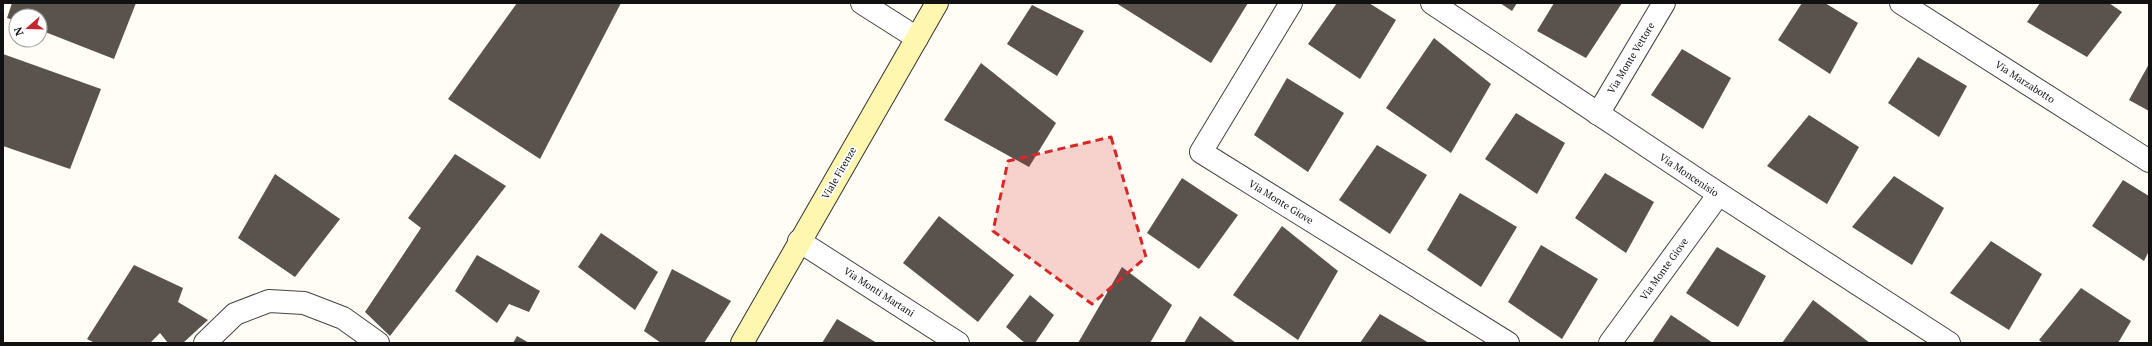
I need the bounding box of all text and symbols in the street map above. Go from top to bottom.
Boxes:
north arrow [8,8,48,48]
street label: Via Monte Vettore [1605,20,1657,96]
text: N [10,24,27,38]
street label: Via Marzabotto [1993,58,2058,106]
street label: Viale Firenze [819,144,859,202]
street label: Via Moncenisio [1657,150,1722,200]
street label: Via Monte Giove [1246,177,1316,227]
street label: Via Monte Giove [1637,235,1691,303]
street label: Via Monti Martani [841,264,917,320]

